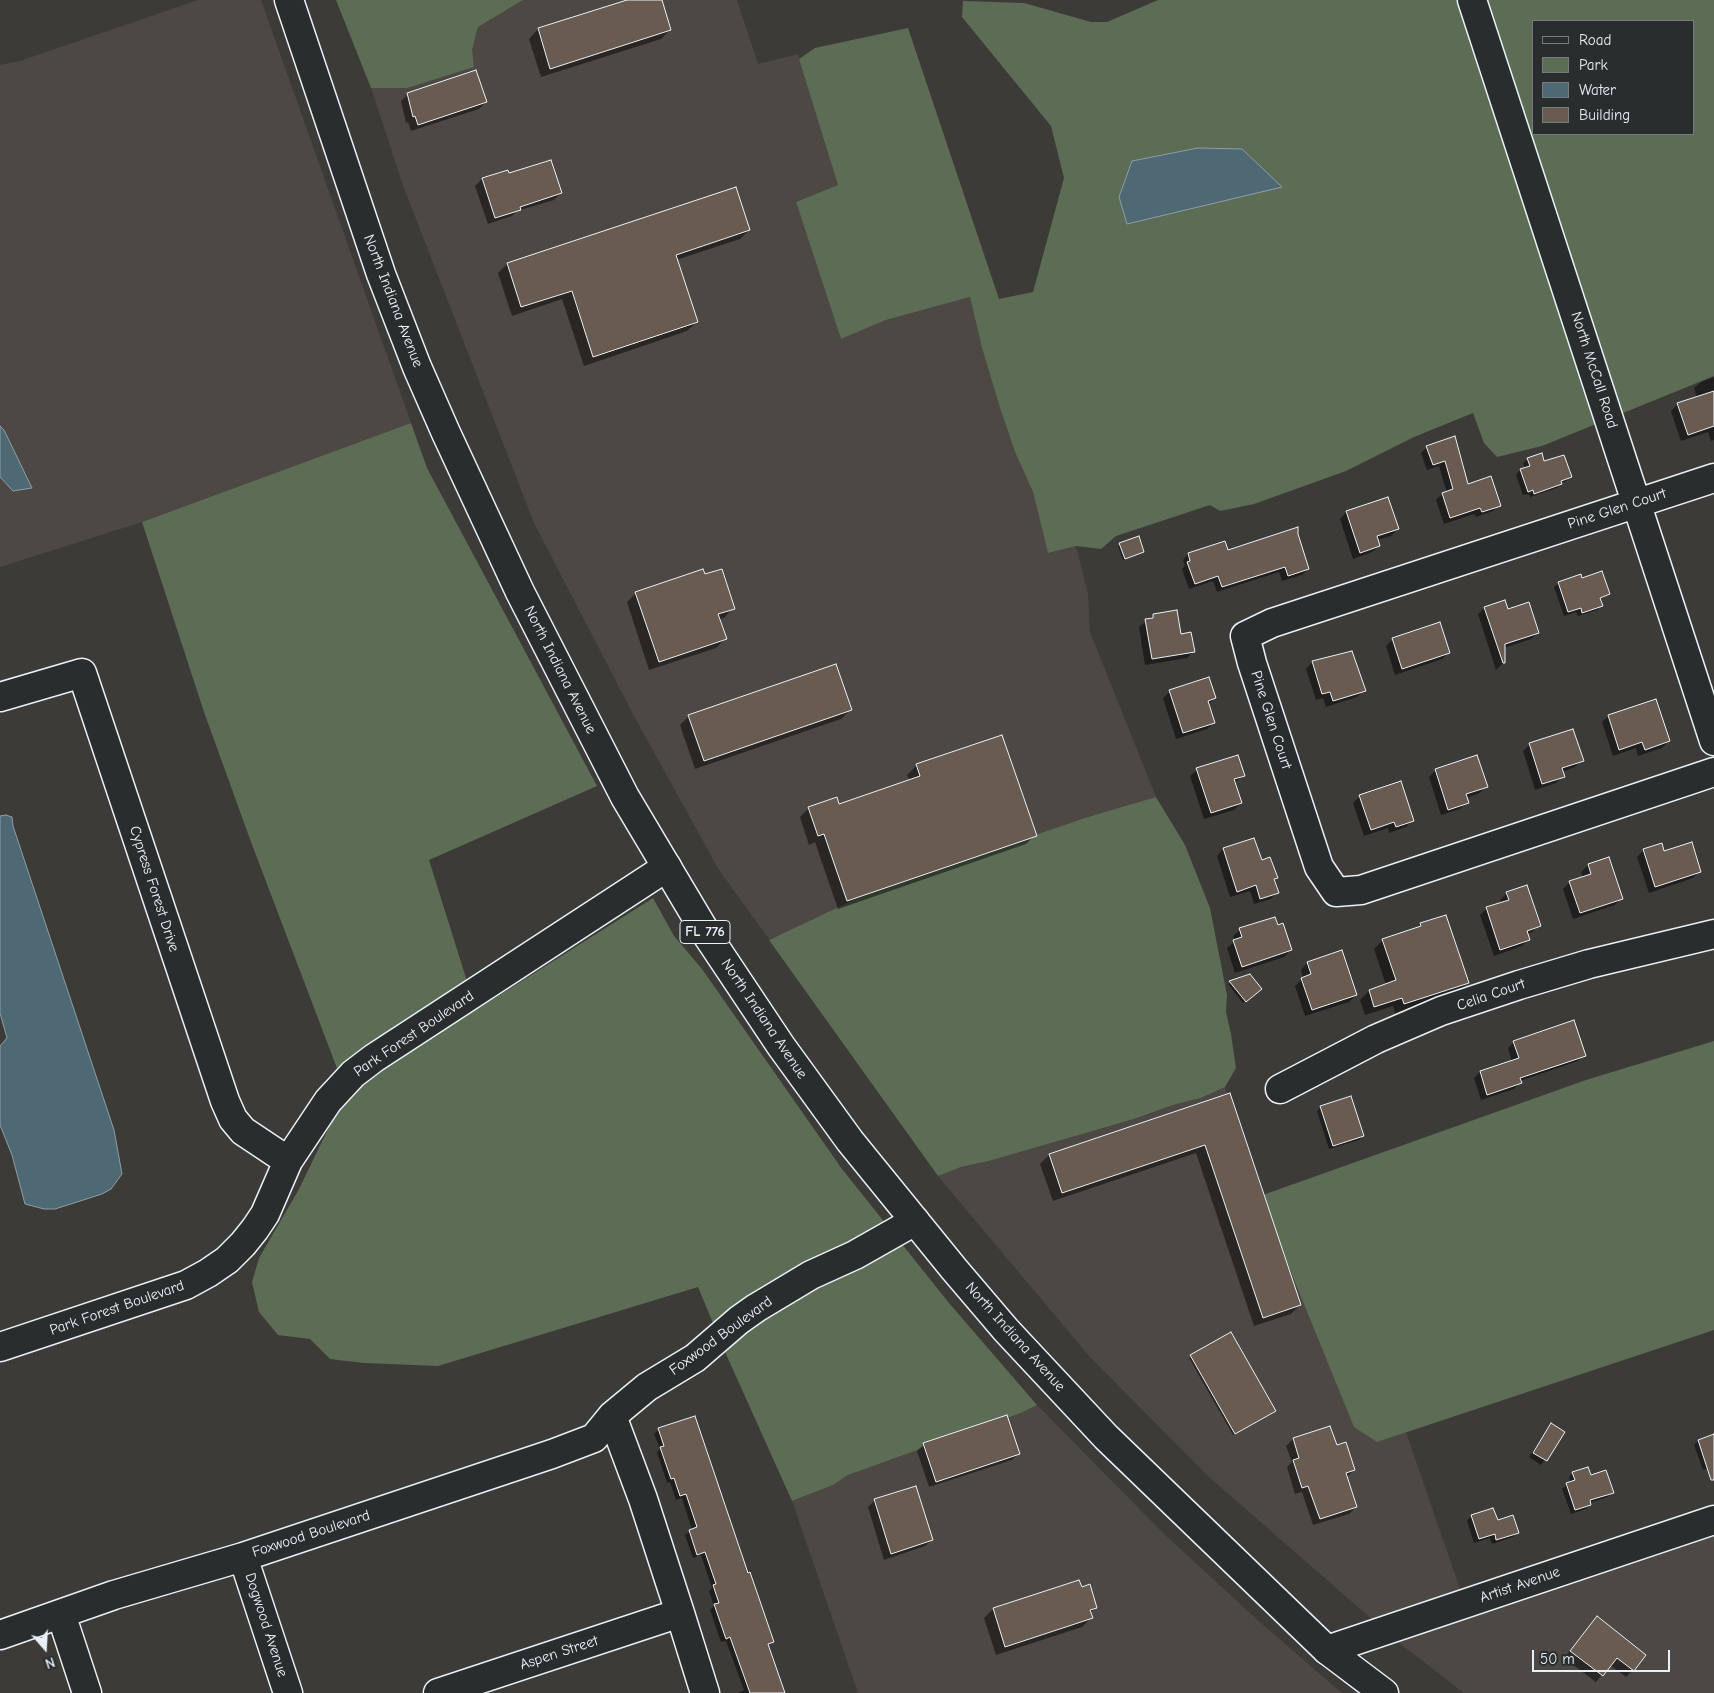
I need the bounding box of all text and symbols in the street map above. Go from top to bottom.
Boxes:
legend [1532,20,1694,135]
text: Road [1579,31,1611,49]
text: Park [1579,56,1608,74]
text: Water [1579,81,1616,99]
text: Building [1579,106,1630,124]
street label: North Indiana Avenue [359,232,427,370]
street label: North McCall Road [1567,309,1621,431]
street label: Pine Glen Court [1565,485,1669,533]
street label: North Indiana Avenue [520,603,600,737]
street label: Pine Glen Court [1247,668,1295,772]
street label: Cypress Forest Drive [125,824,183,954]
road number: FL 776 [680,920,730,944]
street label: North Indiana Avenue [717,955,811,1083]
street label: Celia Court [1454,975,1528,1015]
street label: Park Forest Boulevard [350,987,478,1081]
street label: Park Forest Boulevard [47,1277,187,1339]
street label: North Indiana Avenue [961,1279,1069,1395]
street label: Foxwood Boulevard [666,1293,776,1379]
street label: Foxwood Boulevard [250,1506,372,1562]
street label: Artist Avenue [1478,1563,1562,1607]
street label: Dogwood Avenue [241,1571,291,1679]
north arrow [20,1623,70,1673]
street label: Aspen Street [518,1632,600,1674]
scale bar [1534,1640,1672,1672]
text: 50 m [1540,1650,1575,1668]
text: N [43,1653,57,1672]

